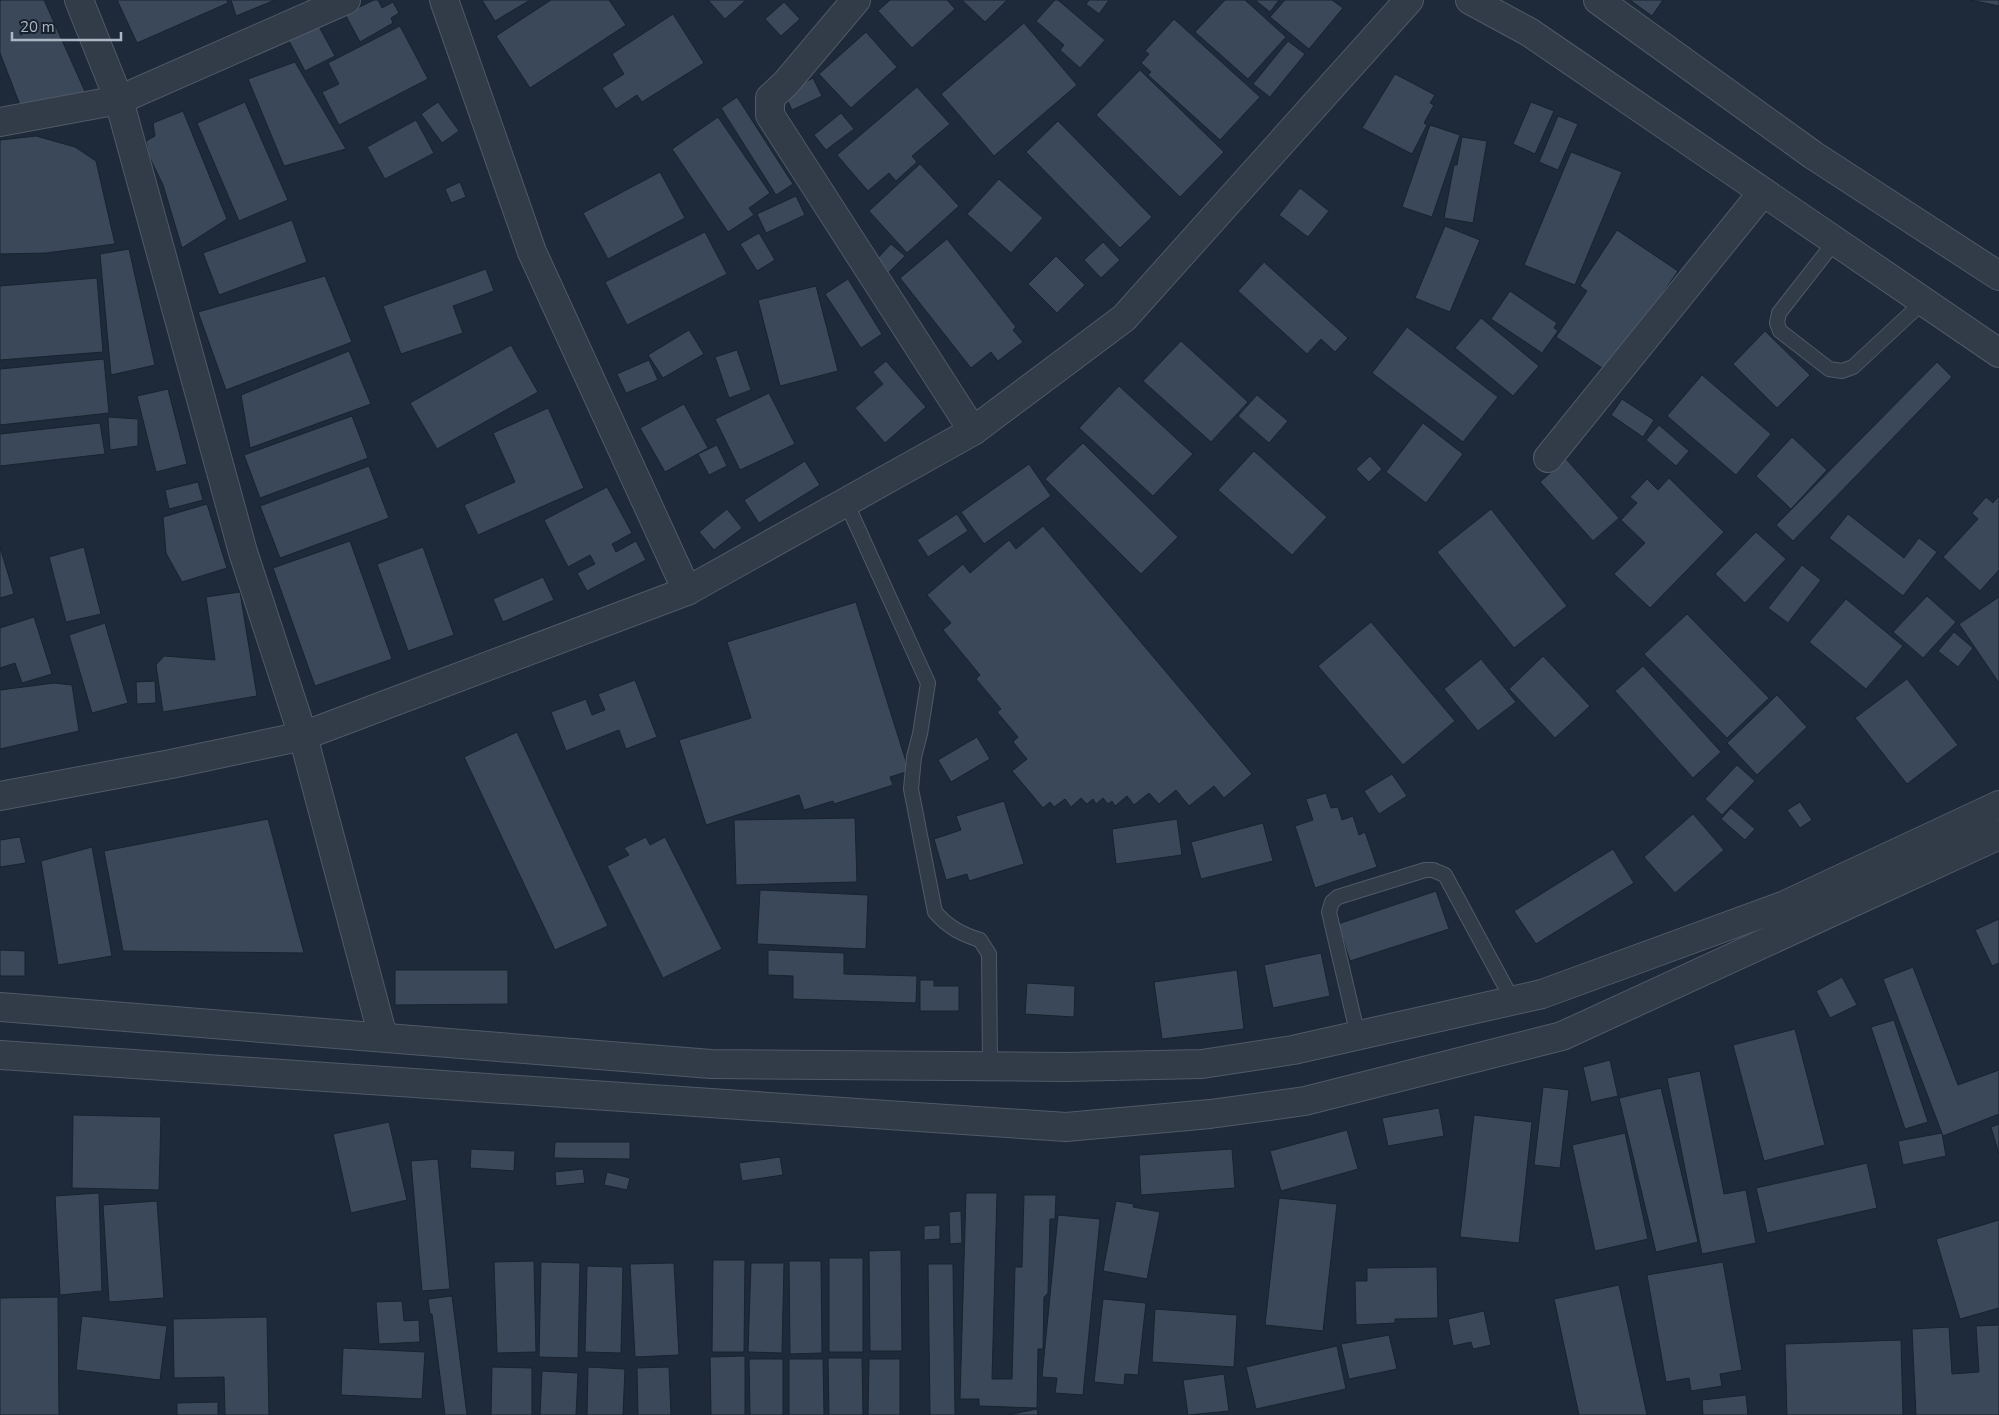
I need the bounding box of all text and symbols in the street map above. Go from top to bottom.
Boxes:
scale bar [12,10,121,42]
text: 20 m [20,17,55,37]

